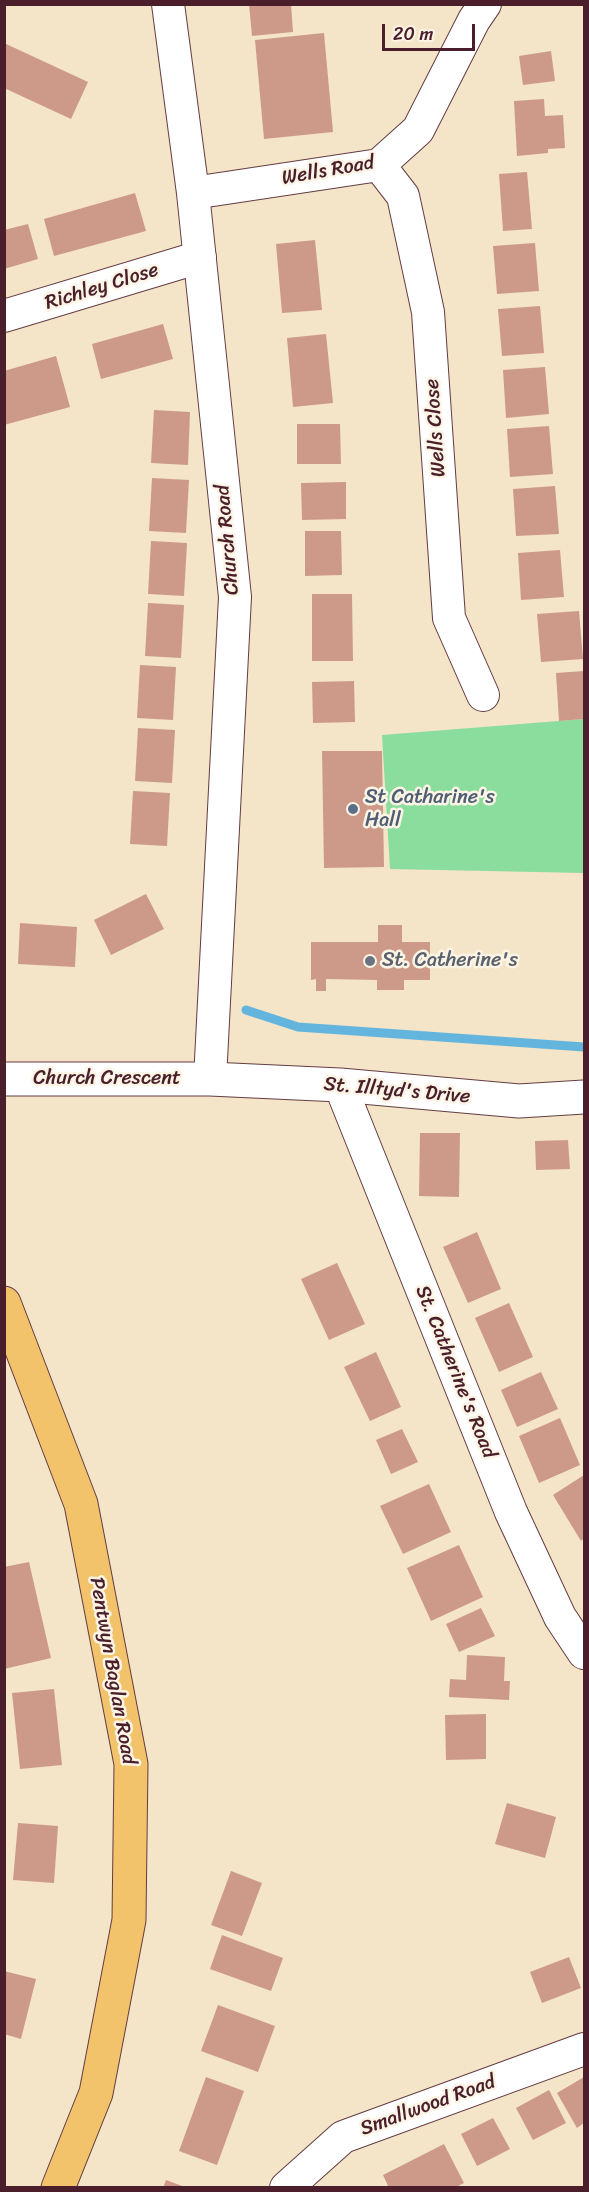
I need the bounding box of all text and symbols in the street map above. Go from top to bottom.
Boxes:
scale bar [385,12,478,50]
text: 20 m [393,18,433,50]
street label: Wells Road [280,151,376,191]
street label: Richley Close [42,258,162,316]
street label: Wells Close [421,378,451,478]
street label: Church Road [211,484,245,596]
place label: St Catharine's Hall [365,786,495,833]
marker: St Catharine's Hall [346,802,360,816]
place label: St. Catherine's [382,949,518,973]
marker: St. Catherine's [363,954,377,968]
street label: Church Crescent [33,1067,181,1091]
street label: St. Illtyd's Drive [323,1073,471,1109]
street label: St. Catherine's Road [409,1282,501,1462]
street label: Pentwyn Baglan Road [84,1576,140,1766]
street label: Smallwood Road [357,2070,499,2142]

